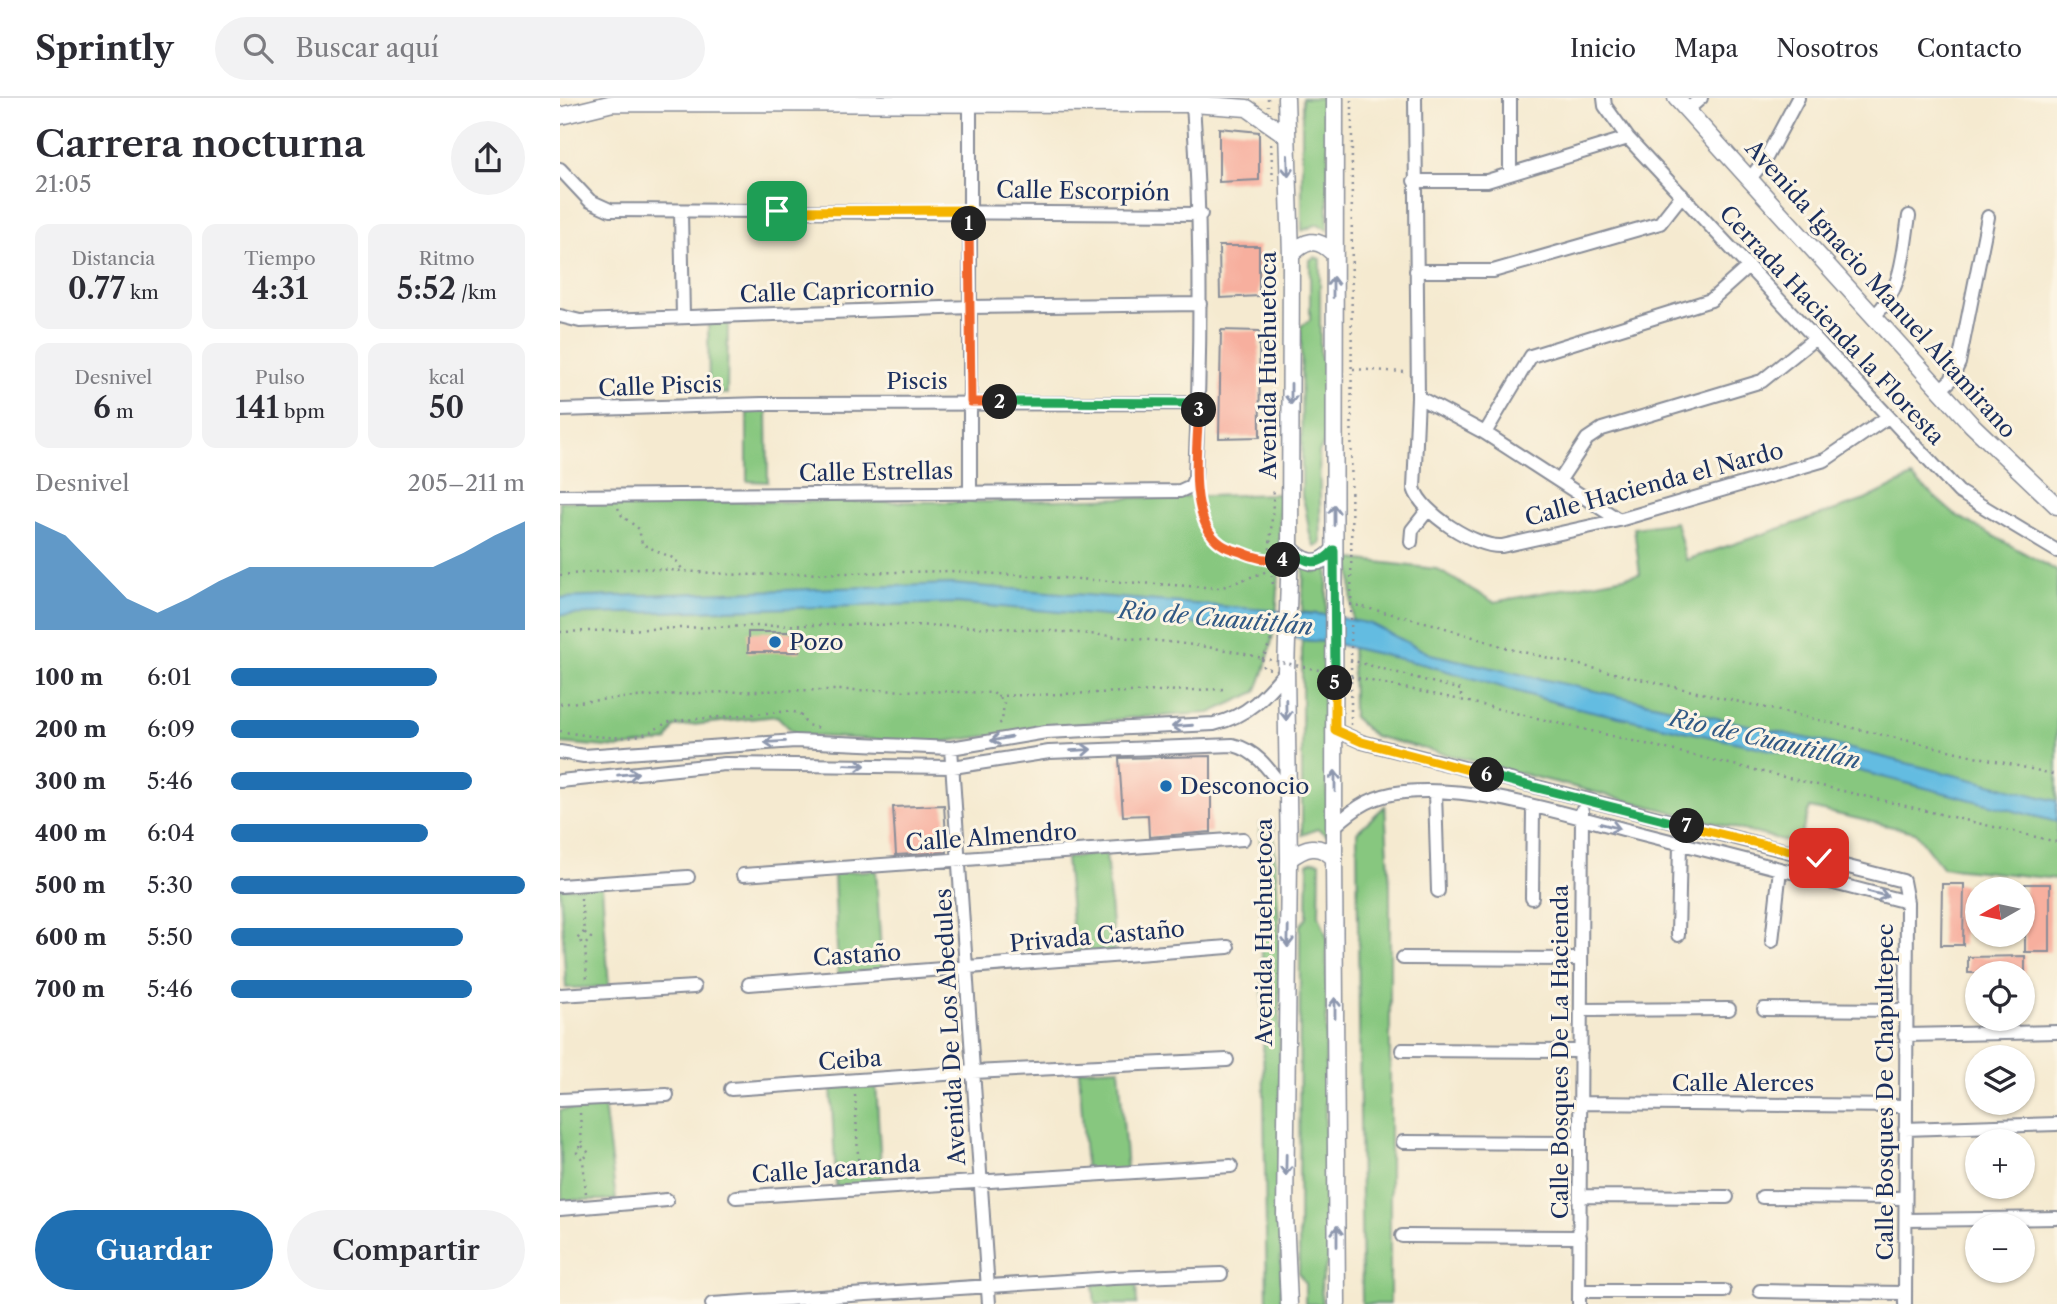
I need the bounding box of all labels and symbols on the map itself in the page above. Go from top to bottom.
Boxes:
street label: Avenida Ignacio Manuel Altamirano [1739,133,2022,444]
one-way arrow [1282,154,1295,177]
street label: Calle Escorpión [996,175,1170,207]
pin [747,181,807,241]
street label: Cerrada Hacienda la Floresta [1714,200,1951,451]
pin: 1 [952,206,986,242]
street label: Avenida Huehuetoca [1254,250,1282,480]
street label: Calle Capricornio [739,274,935,308]
one-way arrow [1326,276,1340,299]
street label: Piscis [886,367,948,395]
street label: Calle Piscis [598,370,722,402]
one-way arrow [1284,382,1298,405]
pin: 2 [982,384,1018,420]
pin: 3 [1182,392,1216,428]
street label: Calle Hacienda el Nardo [1522,436,1786,532]
street label: Calle Estrellas [799,457,953,487]
one-way arrow [1327,503,1341,526]
pin: 4 [1266,542,1300,578]
water label: Rio de Cuautitlán [1116,595,1314,641]
place label: Pozo [789,628,844,656]
marker: Pozo [767,634,783,650]
pin: 5 [1318,666,1352,700]
one-way arrow [1279,698,1293,721]
water label: Rio de Cuautitlán [1665,703,1863,775]
one-way arrow [1171,720,1193,733]
one-way arrow [990,733,1013,747]
one-way arrow [763,736,786,749]
one-way arrow [1069,743,1092,756]
one-way arrow [843,758,866,771]
pin: 6 [1469,758,1504,792]
one-way arrow [616,767,639,780]
one-way arrow [1328,770,1342,793]
place label: Desconocio [1180,772,1309,800]
marker: Desconocio [1158,778,1174,794]
pin: 7 [1670,808,1704,844]
street label: Calle Almendro [904,817,1078,857]
street label: Avenida Huehuetoca [1250,817,1278,1047]
one-way arrow [1598,820,1621,833]
pin [1789,828,1849,888]
north arrow [1965,877,2035,947]
street label: Calle Bosques De La Hacienda [1546,884,1574,1219]
street label: Avenida De Los Abedules [929,888,971,1167]
one-way arrow [1866,888,1889,901]
street label: Privada Castaño [1008,914,1186,958]
street label: Calle Bosques De Chapultepec [1871,923,1899,1261]
one-way arrow [1281,926,1295,949]
street label: Castaño [812,938,902,972]
one-way arrow [1328,997,1342,1020]
street label: Ceiba [817,1044,884,1076]
street label: Calle Alerces [1672,1069,1814,1097]
street label: Calle Jacaranda [751,1149,922,1189]
one-way arrow [1279,1153,1292,1176]
one-way arrow [1330,1225,1344,1248]

